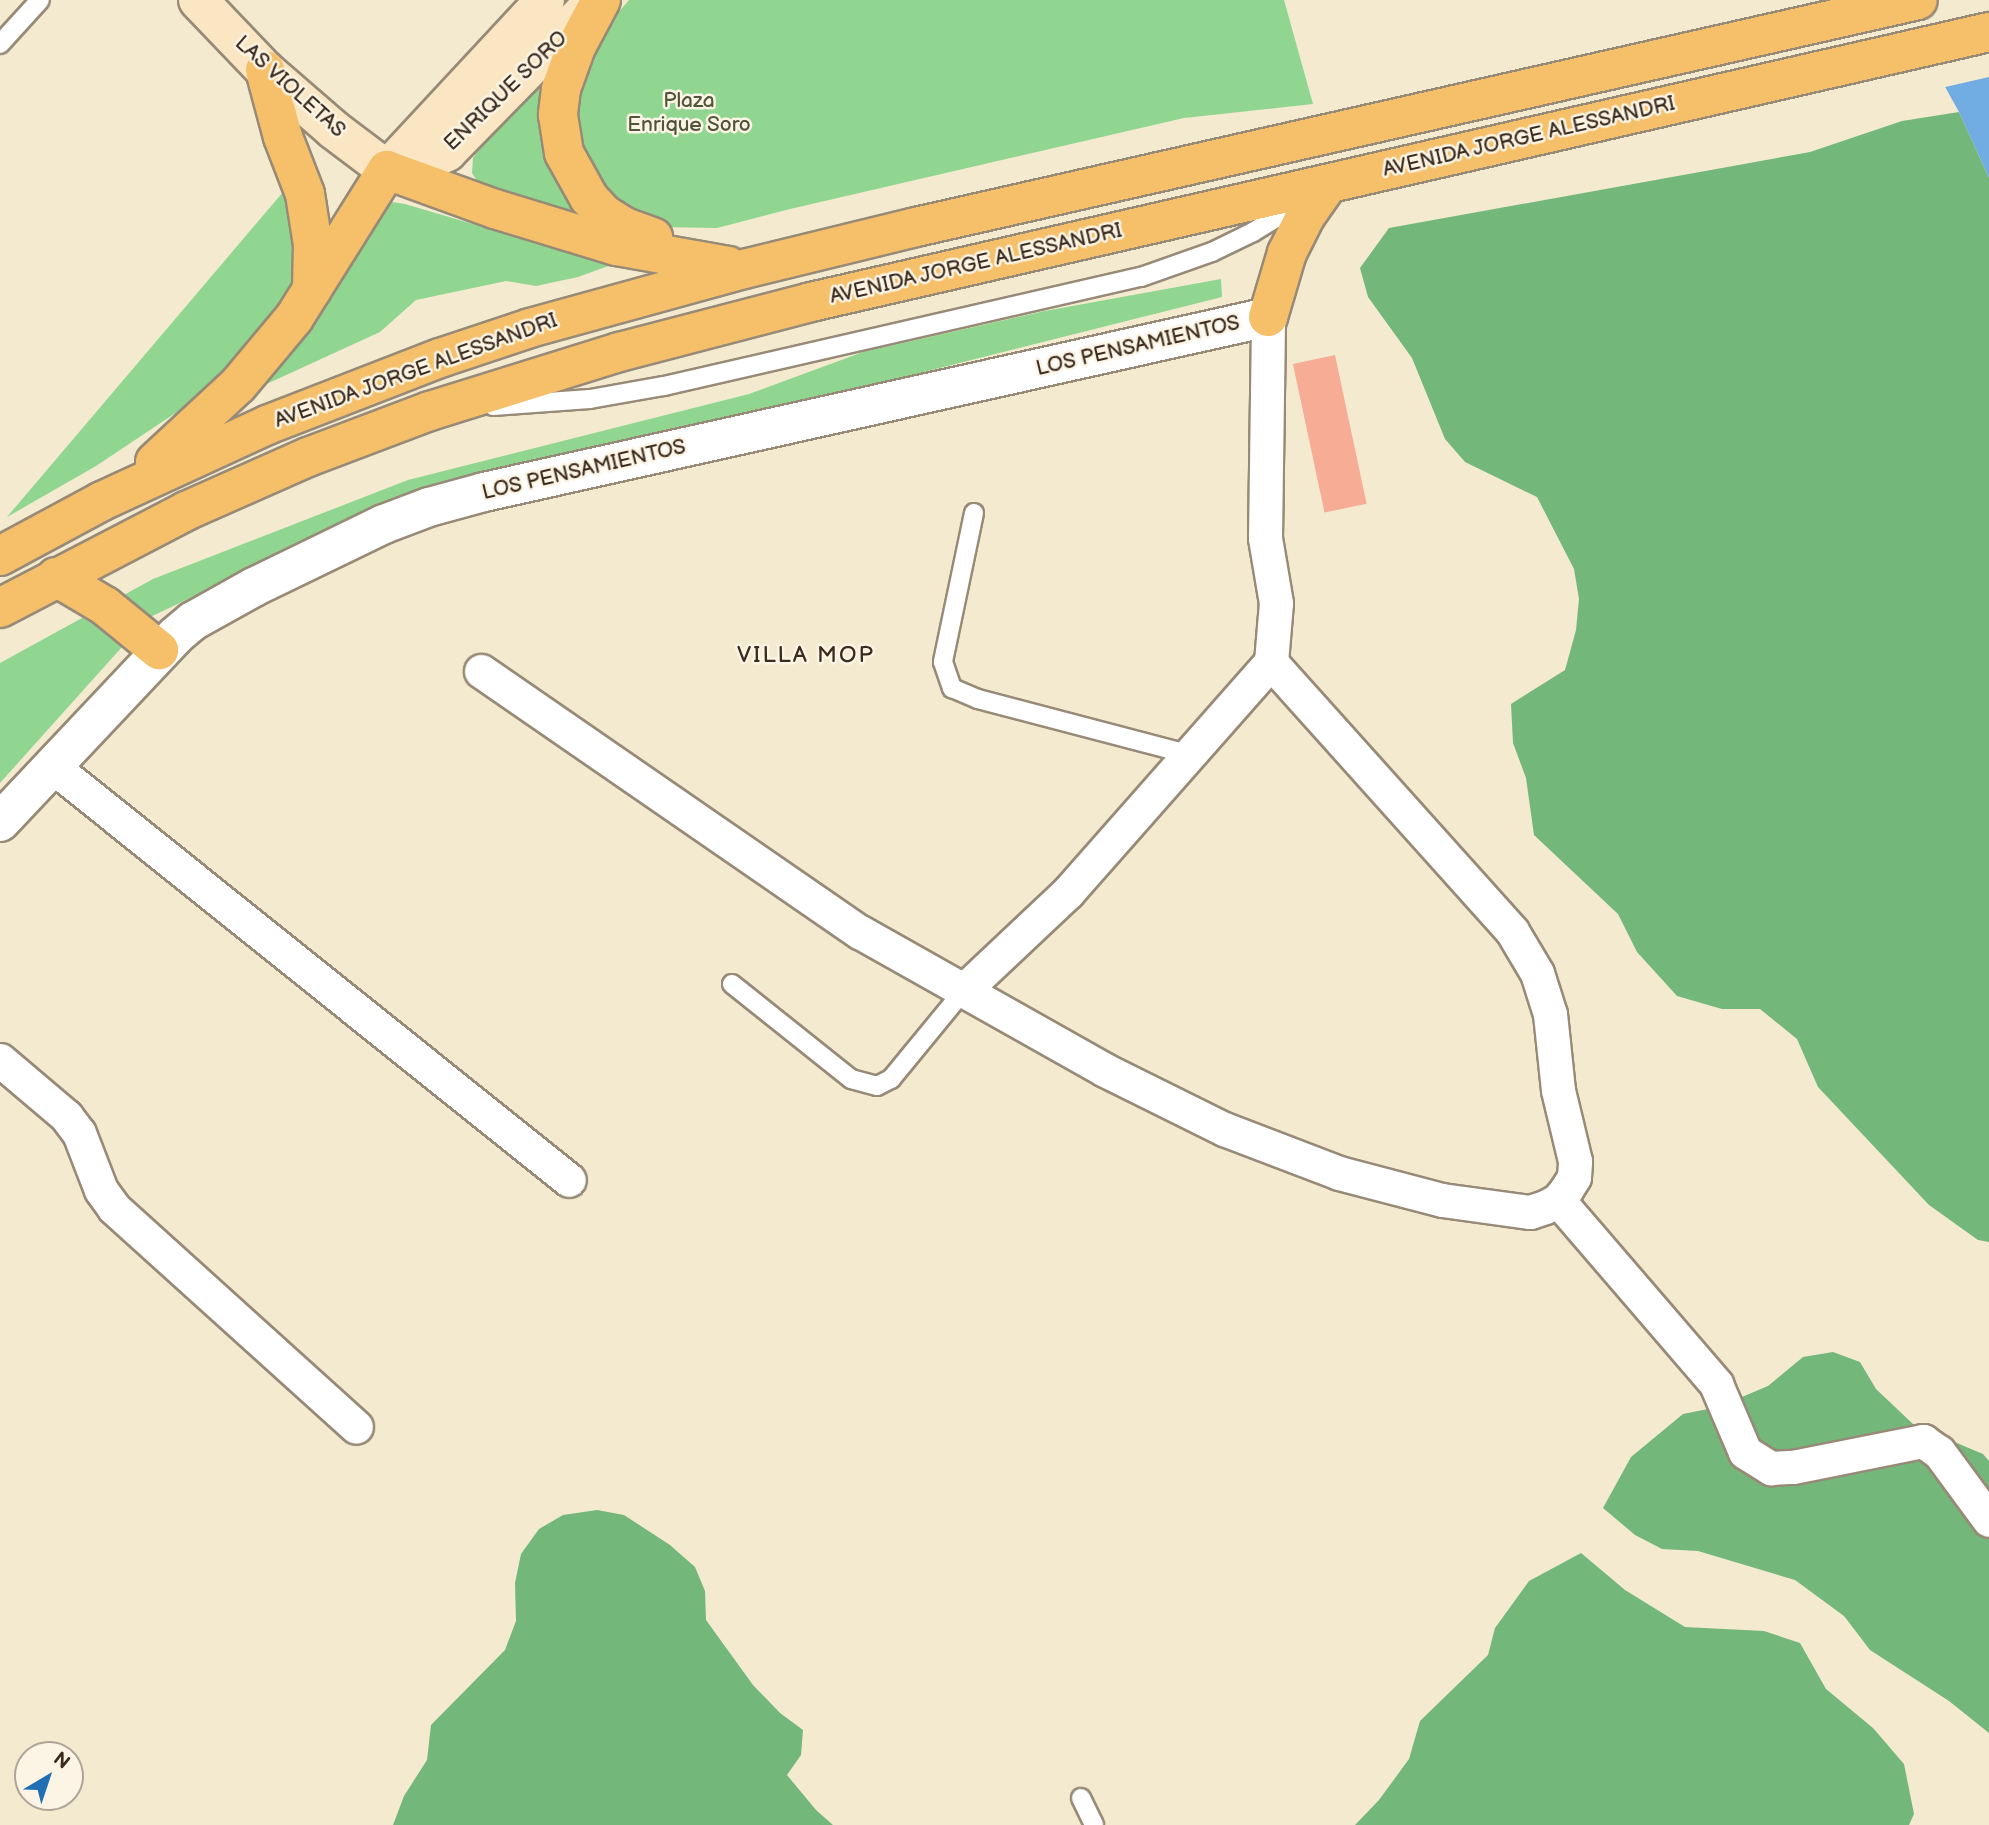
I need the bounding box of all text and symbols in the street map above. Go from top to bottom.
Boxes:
street label: ENRIQUE SORO [439,26,573,156]
street label: LAS VIOLETAS [229,31,351,143]
park label: Plaza Enrique Soro [627,88,751,138]
street label: AVENIDA JORGE ALESSANDRI [1380,91,1678,183]
street label: AVENIDA JORGE ALESSANDRI [827,218,1125,310]
street label: AVENIDA JORGE ALESSANDRI [271,308,561,434]
street label: LOS PENSAMIENTOS [1034,310,1242,382]
street label: LOS PENSAMIENTOS [480,434,688,506]
district label: VILLA MOP [738,641,874,669]
north arrow [14,1741,84,1811]
text: N [48,1747,74,1774]

